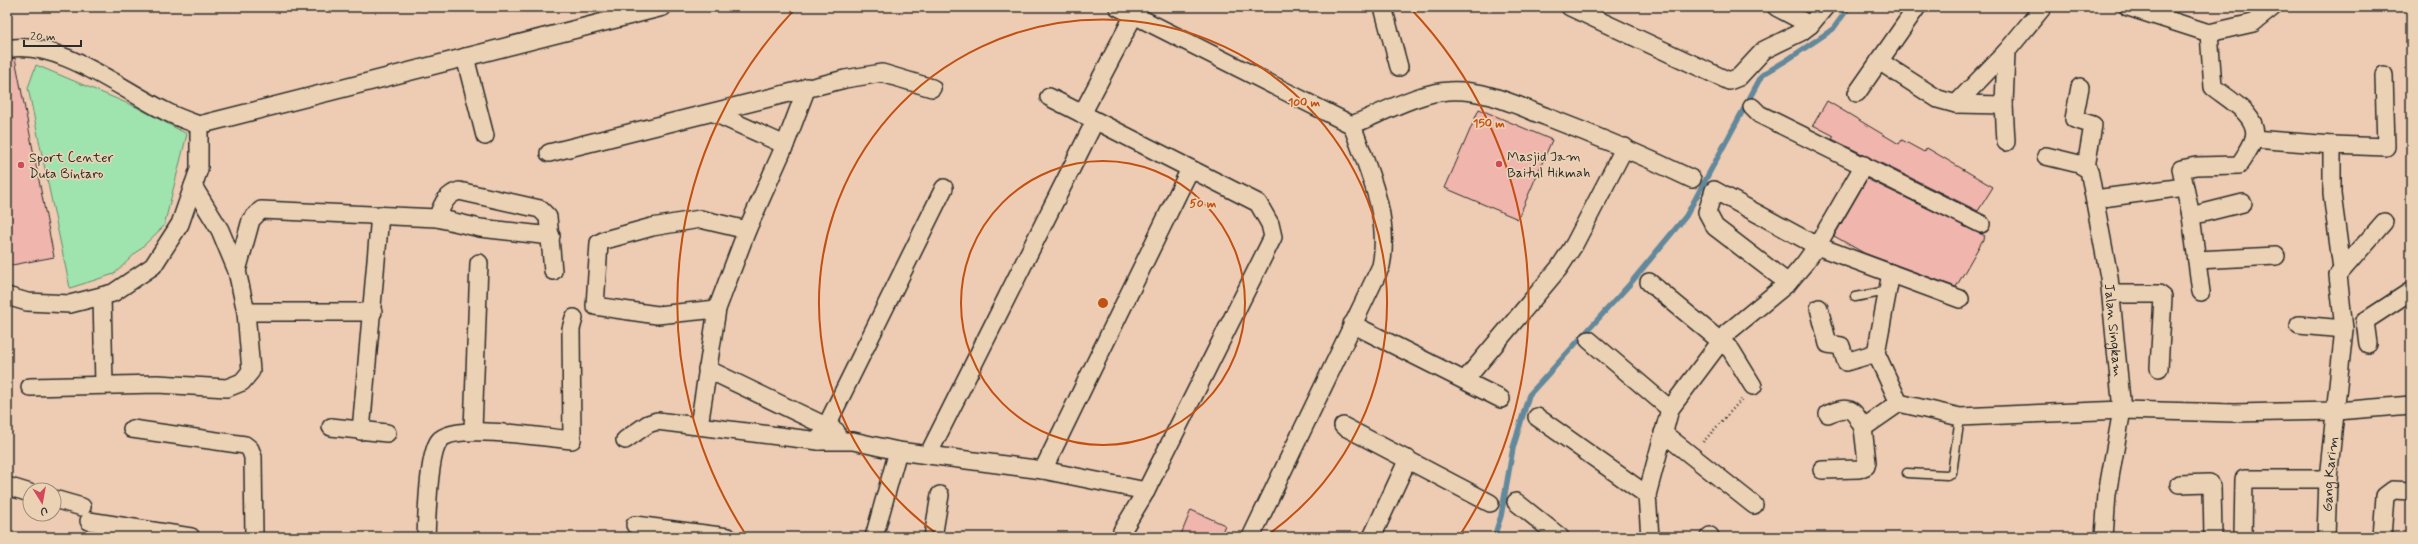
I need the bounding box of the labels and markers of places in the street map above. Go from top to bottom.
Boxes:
place label: Masjid Jam Baitul Hikmah [1507,148,1590,182]
place label: Sport Center Duta Bintaro [29,149,114,183]
marker: Masjid Jam Baitul Hikmah [1494,159,1504,169]
marker: Sport Center Duta Bintaro [16,160,26,170]
centre of rings [1096,296,1110,310]

